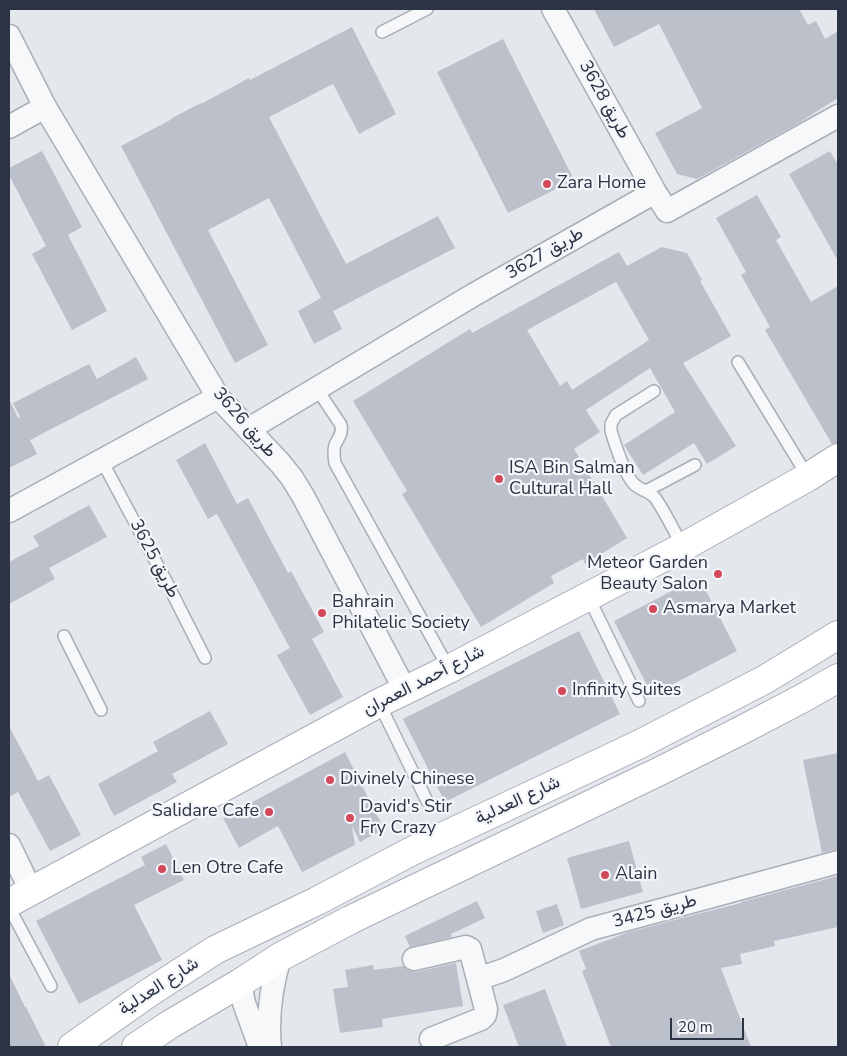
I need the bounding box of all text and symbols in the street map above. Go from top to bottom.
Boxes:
street label: طريق 3628 [574,57,634,143]
place label: Zara Home [557,173,646,195]
marker: Zara Home [541,178,553,190]
street label: طريق 3627 [502,223,588,285]
street label: طريق 3626 [208,383,280,463]
place label: ISA Bin Salman Cultural Hall [509,458,635,500]
marker: ISA Bin Salman Cultural Hall [493,473,505,485]
street label: طريق 3625 [124,516,184,602]
place label: Meteor Garden Beauty Salon [587,553,708,596]
marker: Meteor Garden Beauty Salon [712,568,724,580]
place label: Bahrain Philatelic Society [332,592,470,634]
place label: Asmarya Market [663,598,796,620]
marker: Asmarya Market [647,603,659,615]
marker: Bahrain Philatelic Society [316,607,328,619]
street label: شارع أحمد العمران [360,641,488,721]
place label: Infinity Suites [572,680,681,702]
marker: Infinity Suites [556,685,568,697]
place label: Divinely Chinese [340,769,474,791]
street label: شارع العدلية [472,772,564,830]
marker: Divinely Chinese [324,774,336,786]
place label: David's Stir Fry Crazy [360,797,452,840]
place label: Salidare Cafe [152,801,259,823]
marker: Salidare Cafe [263,806,275,818]
marker: David's Stir Fry Crazy [344,812,356,824]
place label: Len Otre Cafe [172,858,283,880]
marker: Len Otre Cafe [156,863,168,875]
place label: Alain [615,864,657,886]
marker: Alain [599,869,611,881]
street label: طريق 3425 [611,890,699,934]
street label: شارع العدلية [115,953,203,1021]
scale bar [672,1008,746,1040]
text: 20 m [678,1017,713,1037]

